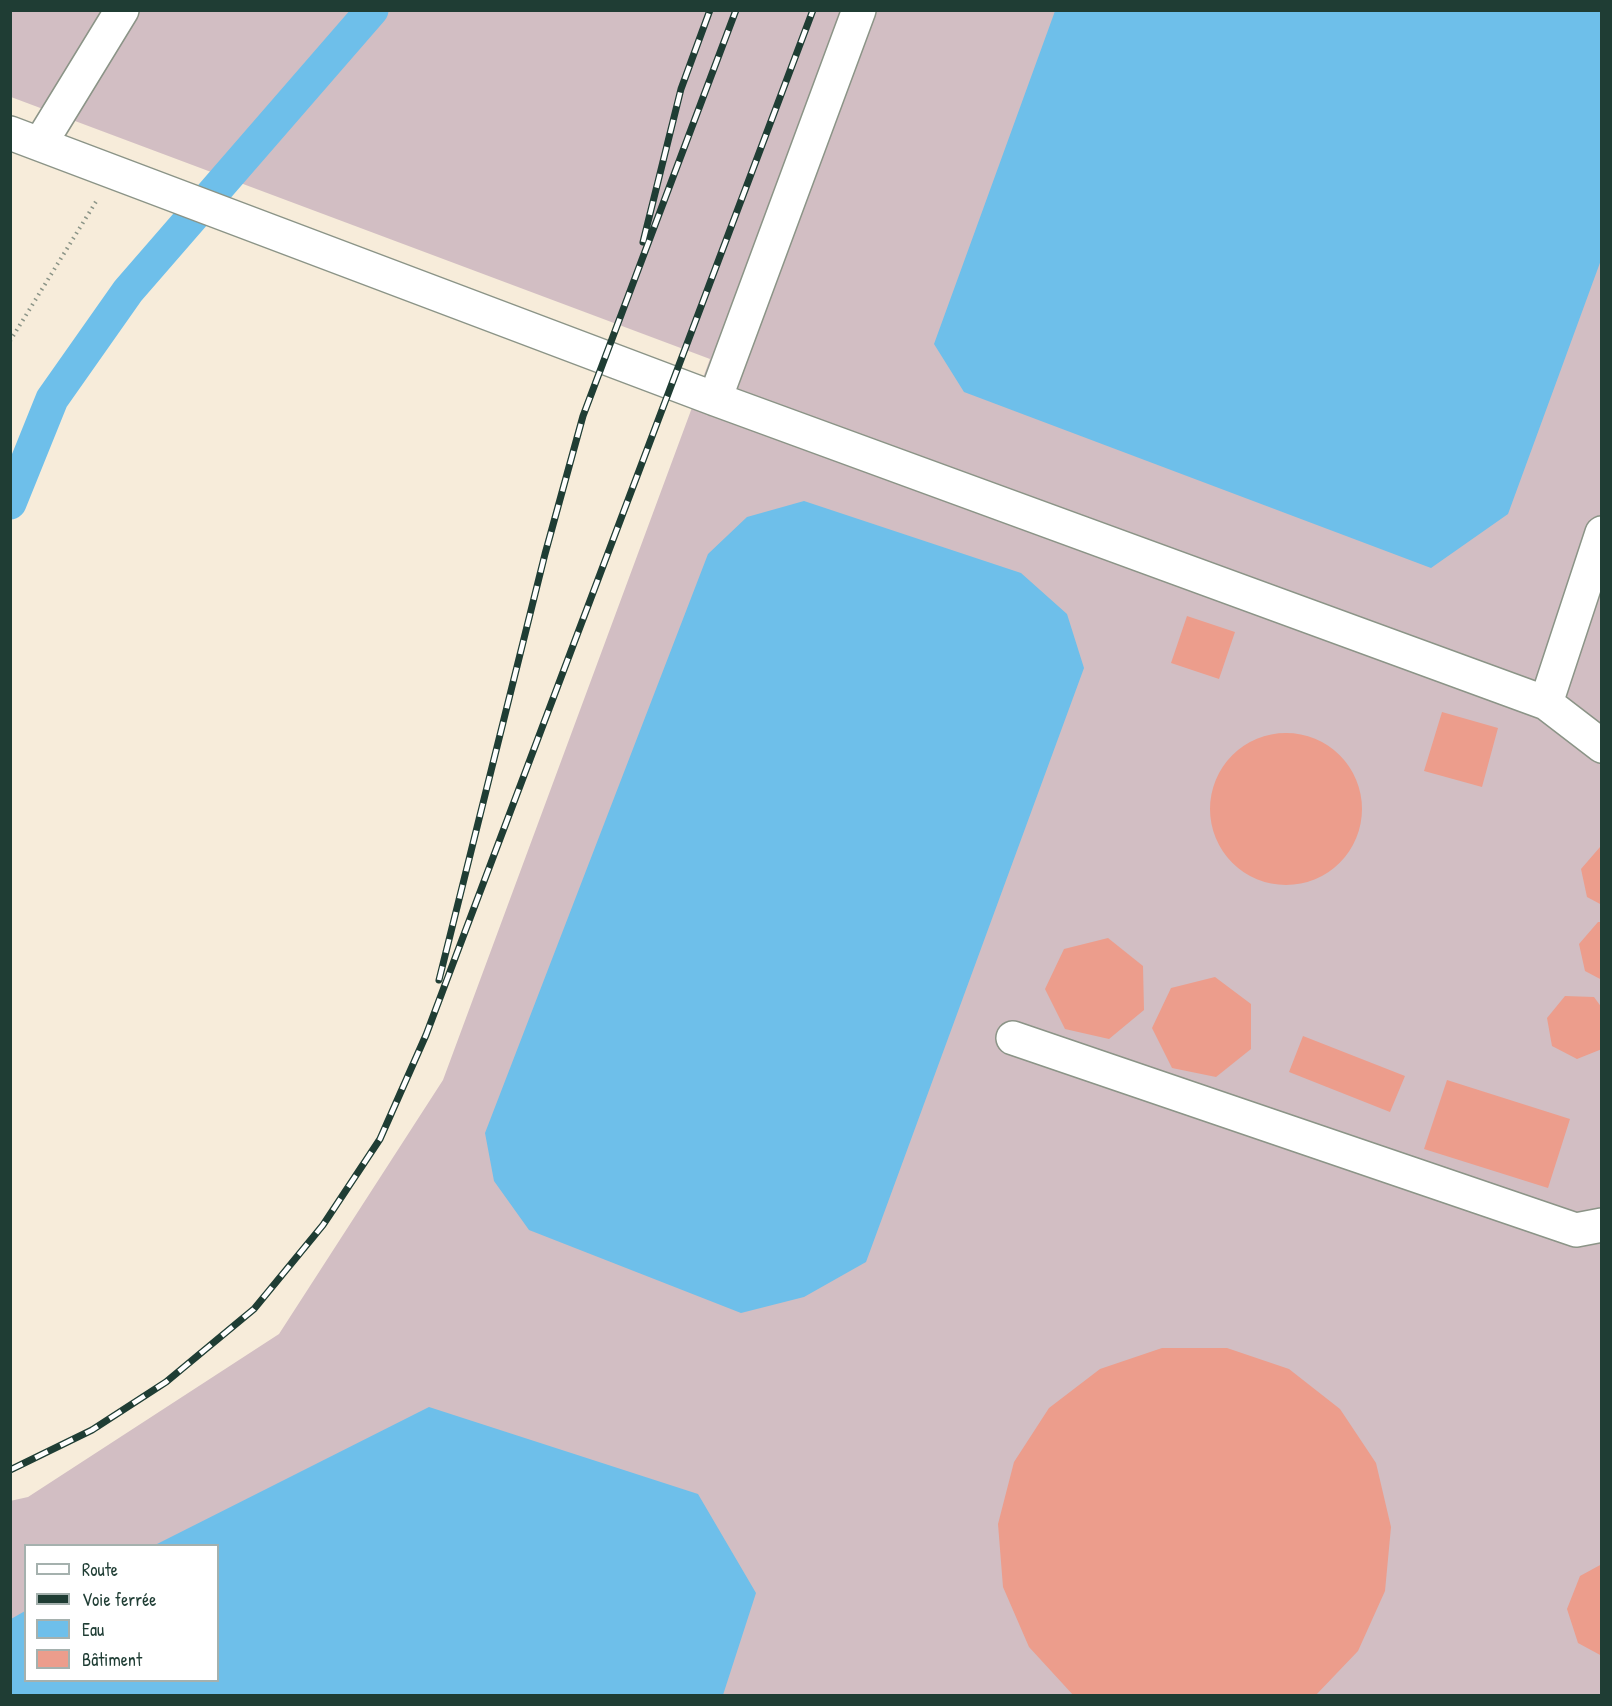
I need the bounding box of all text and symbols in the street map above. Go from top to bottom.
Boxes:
legend [24,1544,219,1682]
text: Route [82,1557,118,1582]
text: Voie ferrée [82,1587,157,1612]
text: Eau [82,1617,104,1642]
text: Bâtiment [82,1647,142,1672]

